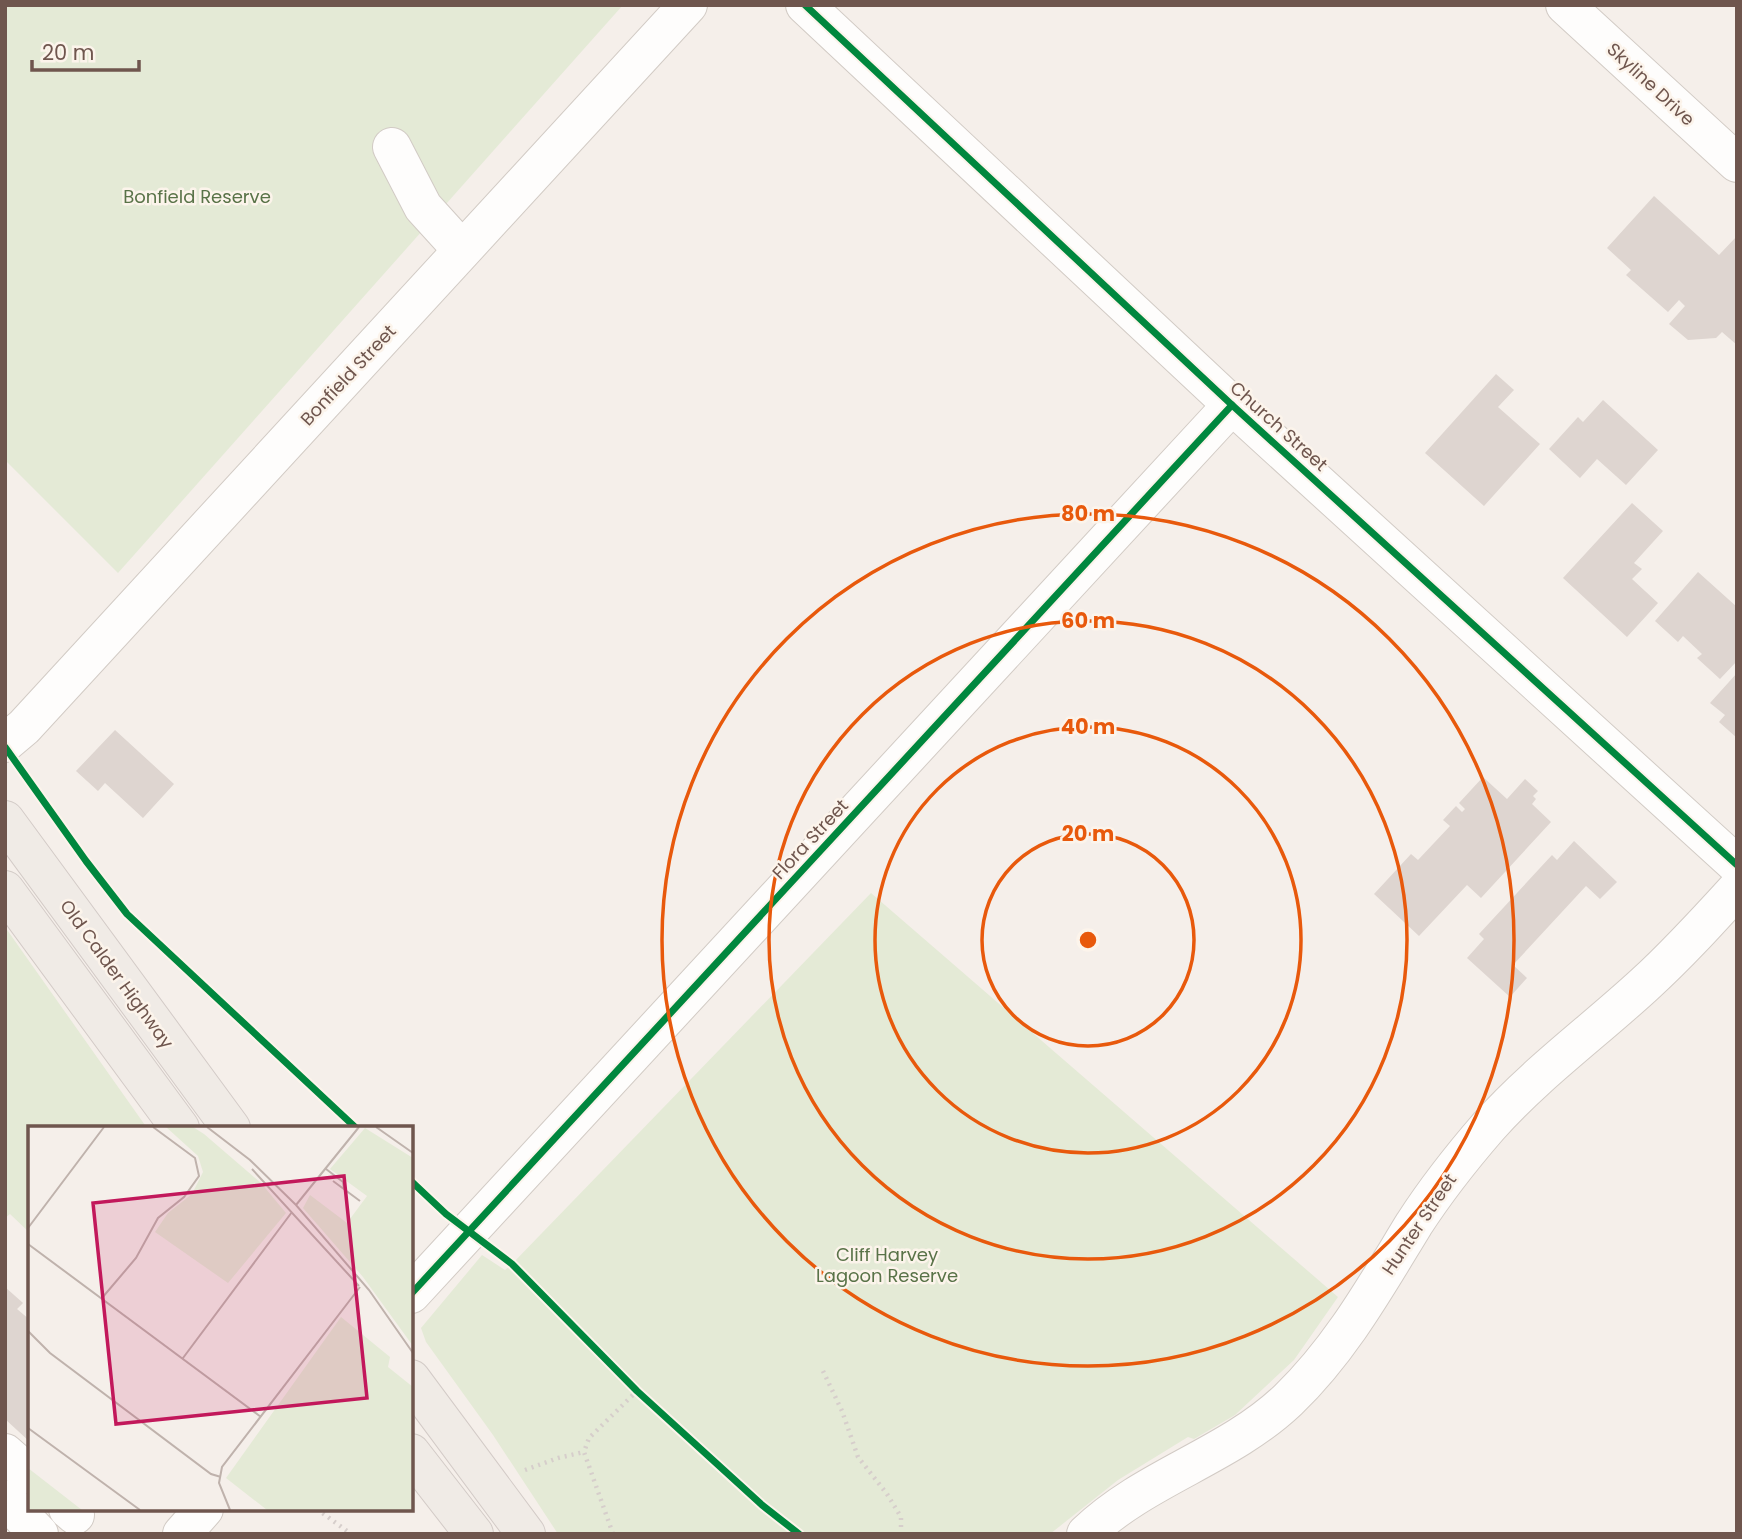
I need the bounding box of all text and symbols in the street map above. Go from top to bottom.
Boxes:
scale bar [32,28,138,72]
street label: Skyline Drive [1602,37,1700,131]
text: 20 m [42,38,95,67]
park label: Bonfield Reserve [123,184,271,209]
street label: Bonfield Street [295,319,401,431]
street label: Church Street [1225,375,1333,477]
text: 80 m [1061,499,1115,528]
text: 60 m [1061,606,1115,635]
text: 40 m [1061,712,1115,741]
street label: Flora Street [766,793,854,885]
text: 20 m [1062,819,1114,848]
street label: Old Calder Highway [54,894,180,1054]
centre of rings [1076,928,1100,952]
inset map [28,1126,413,1511]
street label: Hunter Street [1376,1168,1462,1280]
park label: Cliff Harvey Lagoon Reserve [816,1242,958,1288]

